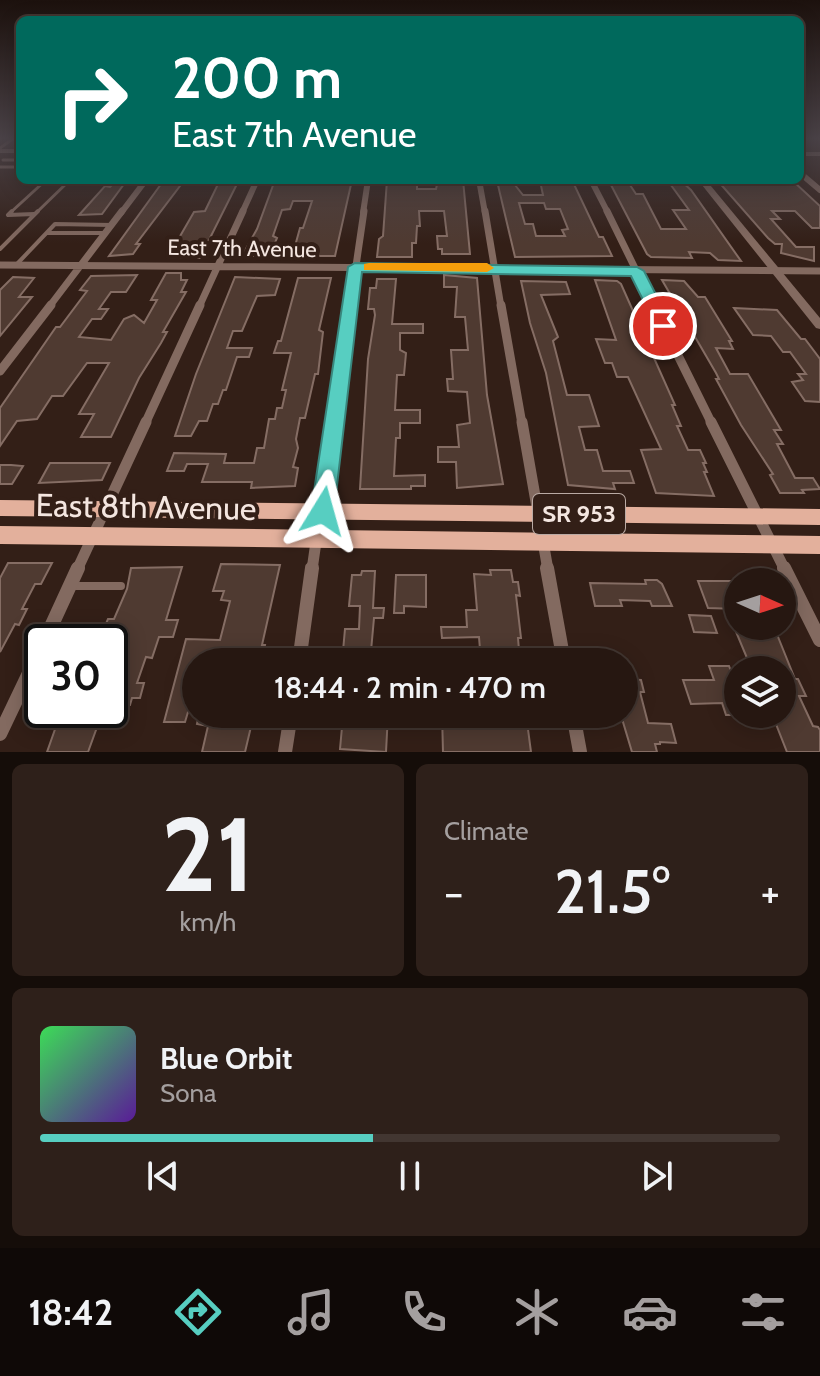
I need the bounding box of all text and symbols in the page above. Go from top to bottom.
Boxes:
text: 200 m [172,44,342,112]
icon: right [40,48,144,152]
text: East 7th Avenue [172,112,416,156]
street label: East 7th Avenue [167,234,317,263]
pin [629,292,697,360]
icon: arrive [641,304,685,348]
position arrow [281,469,365,553]
street label: East 8th Avenue [35,485,257,528]
road number: SR 953 [533,494,625,534]
north arrow [724,568,796,640]
map controls [724,568,796,728]
speed limit sign: 30 [24,624,128,728]
button: layers [724,656,796,728]
text: 18:44 · 2 min · 470 m [274,669,546,706]
text: 21 [161,791,255,917]
text: Climate [444,815,529,847]
text: 21.5° [554,855,670,928]
text: − [444,866,463,919]
text: + [761,866,780,919]
text: km/h [180,906,236,938]
text: Blue Orbit [160,1040,292,1077]
text: Sona [160,1077,217,1109]
icon: previous [141,1154,185,1198]
icon: pause [388,1154,432,1198]
icon: next [635,1154,679,1198]
icon: directions [170,1284,226,1340]
icon: music [283,1284,339,1340]
icon: phone [396,1284,452,1340]
icon: climate [509,1284,565,1340]
icon: car [622,1284,678,1340]
icon: filters [735,1284,791,1340]
text: 18:42 [29,1290,113,1334]

